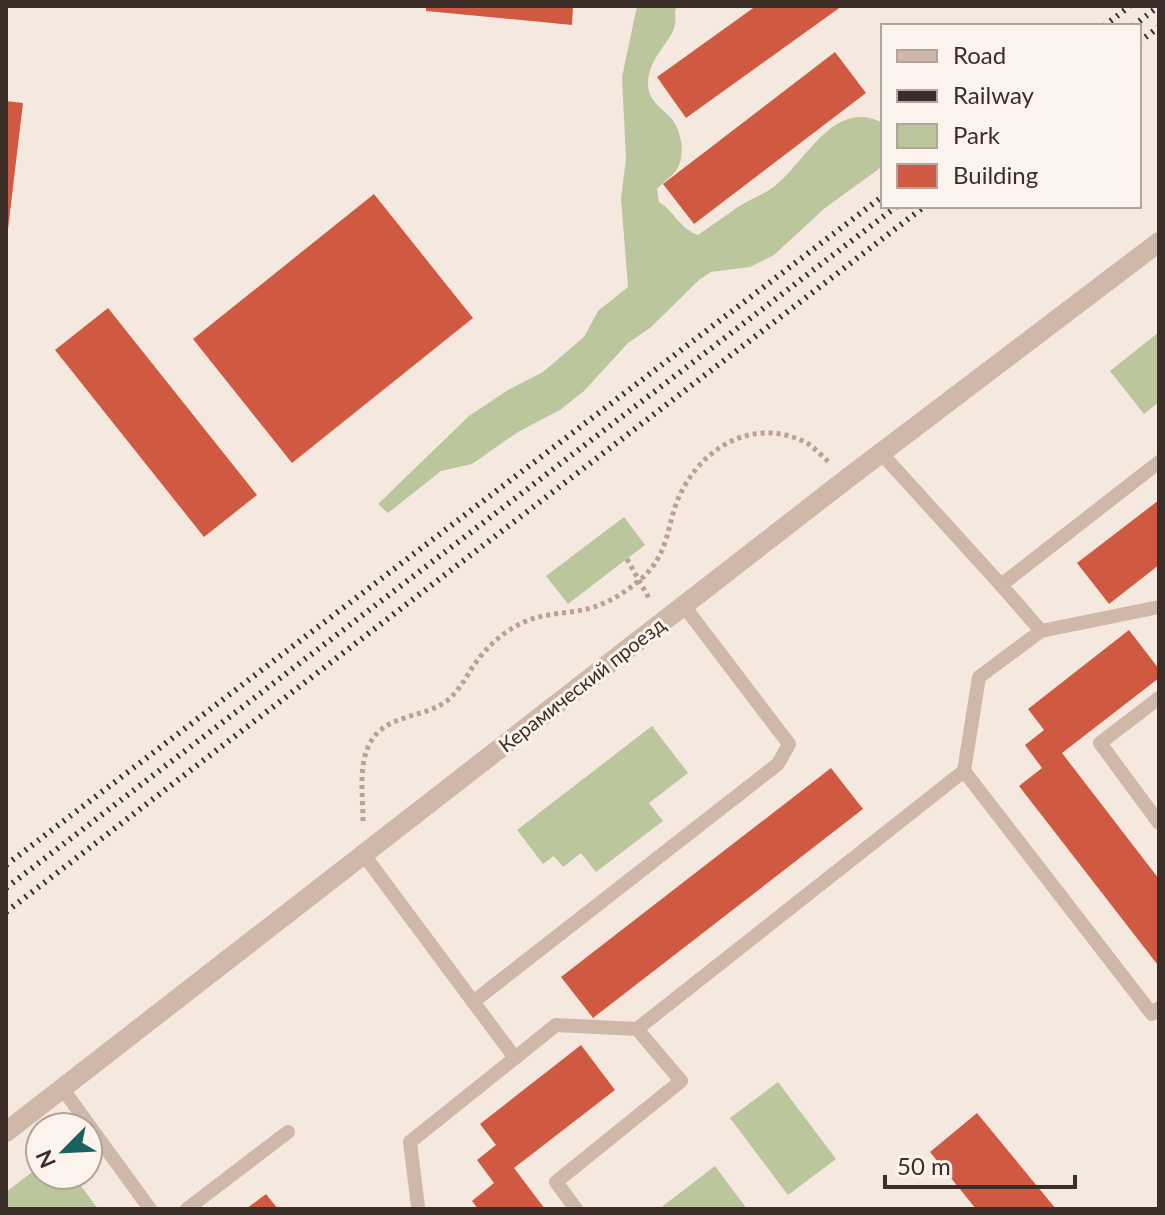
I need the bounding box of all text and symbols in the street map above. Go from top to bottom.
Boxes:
legend [881,24,1141,208]
text: Road [953,40,1006,69]
text: Railway [953,80,1035,109]
text: Park [953,120,1001,149]
text: Building [953,160,1038,189]
street label: Керамический проезд [493,612,669,757]
north arrow [24,1111,104,1191]
scale bar [885,1139,1075,1189]
text: N [29,1146,61,1173]
text: 50 m [897,1151,951,1180]

